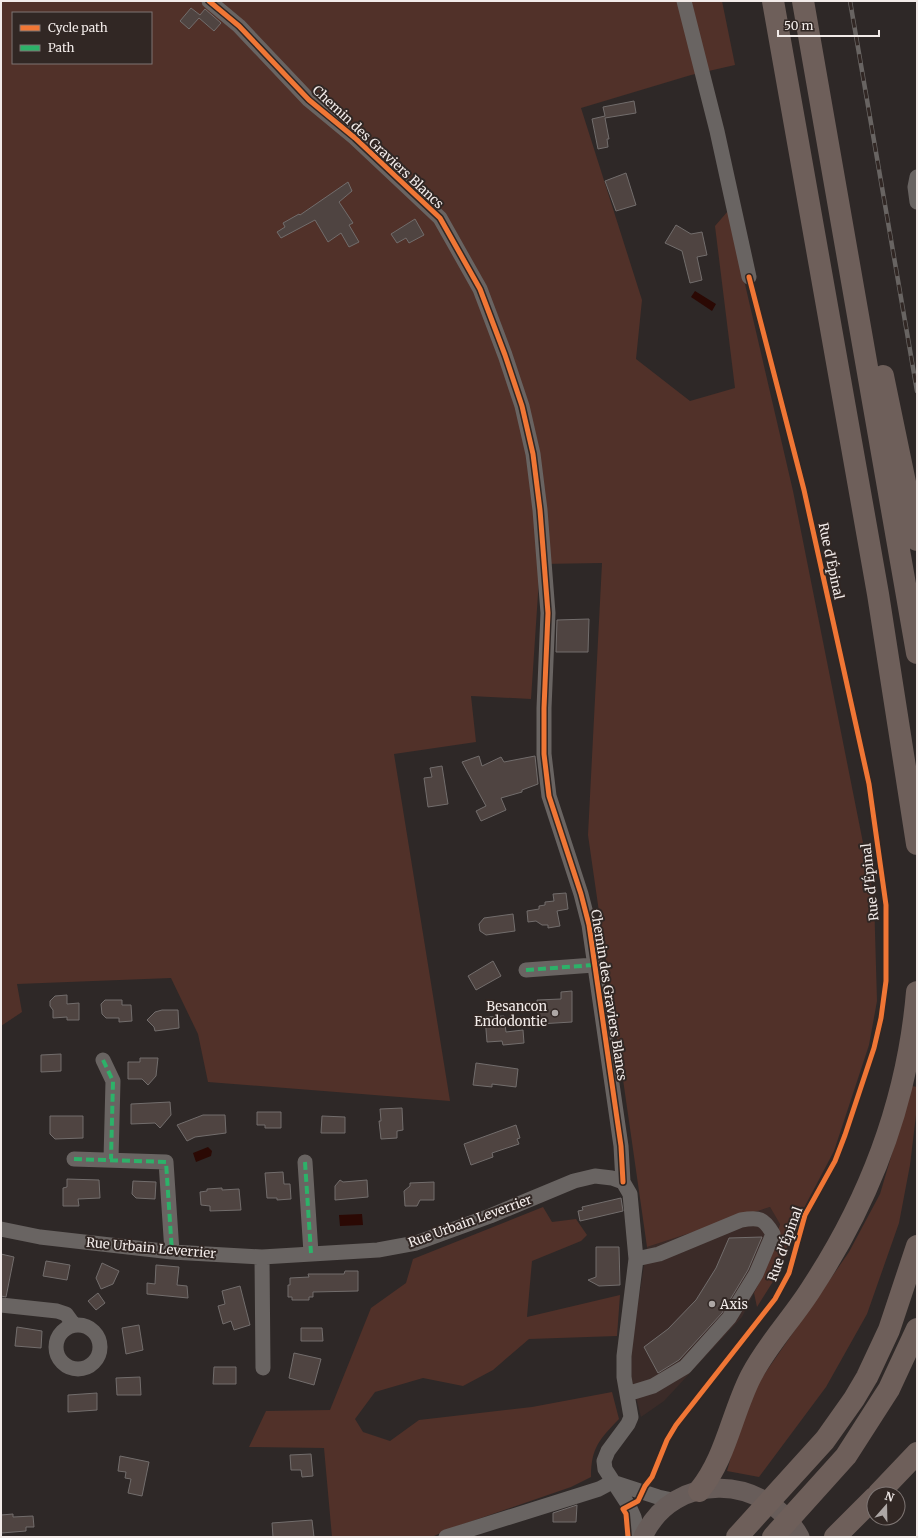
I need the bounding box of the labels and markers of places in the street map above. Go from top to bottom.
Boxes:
place label: Besancon Endodontie [474,998,547,1030]
marker: Besancon Endodontie [550,1008,560,1018]
place label: Axis [719,1296,748,1313]
marker: Axis [707,1299,717,1309]

